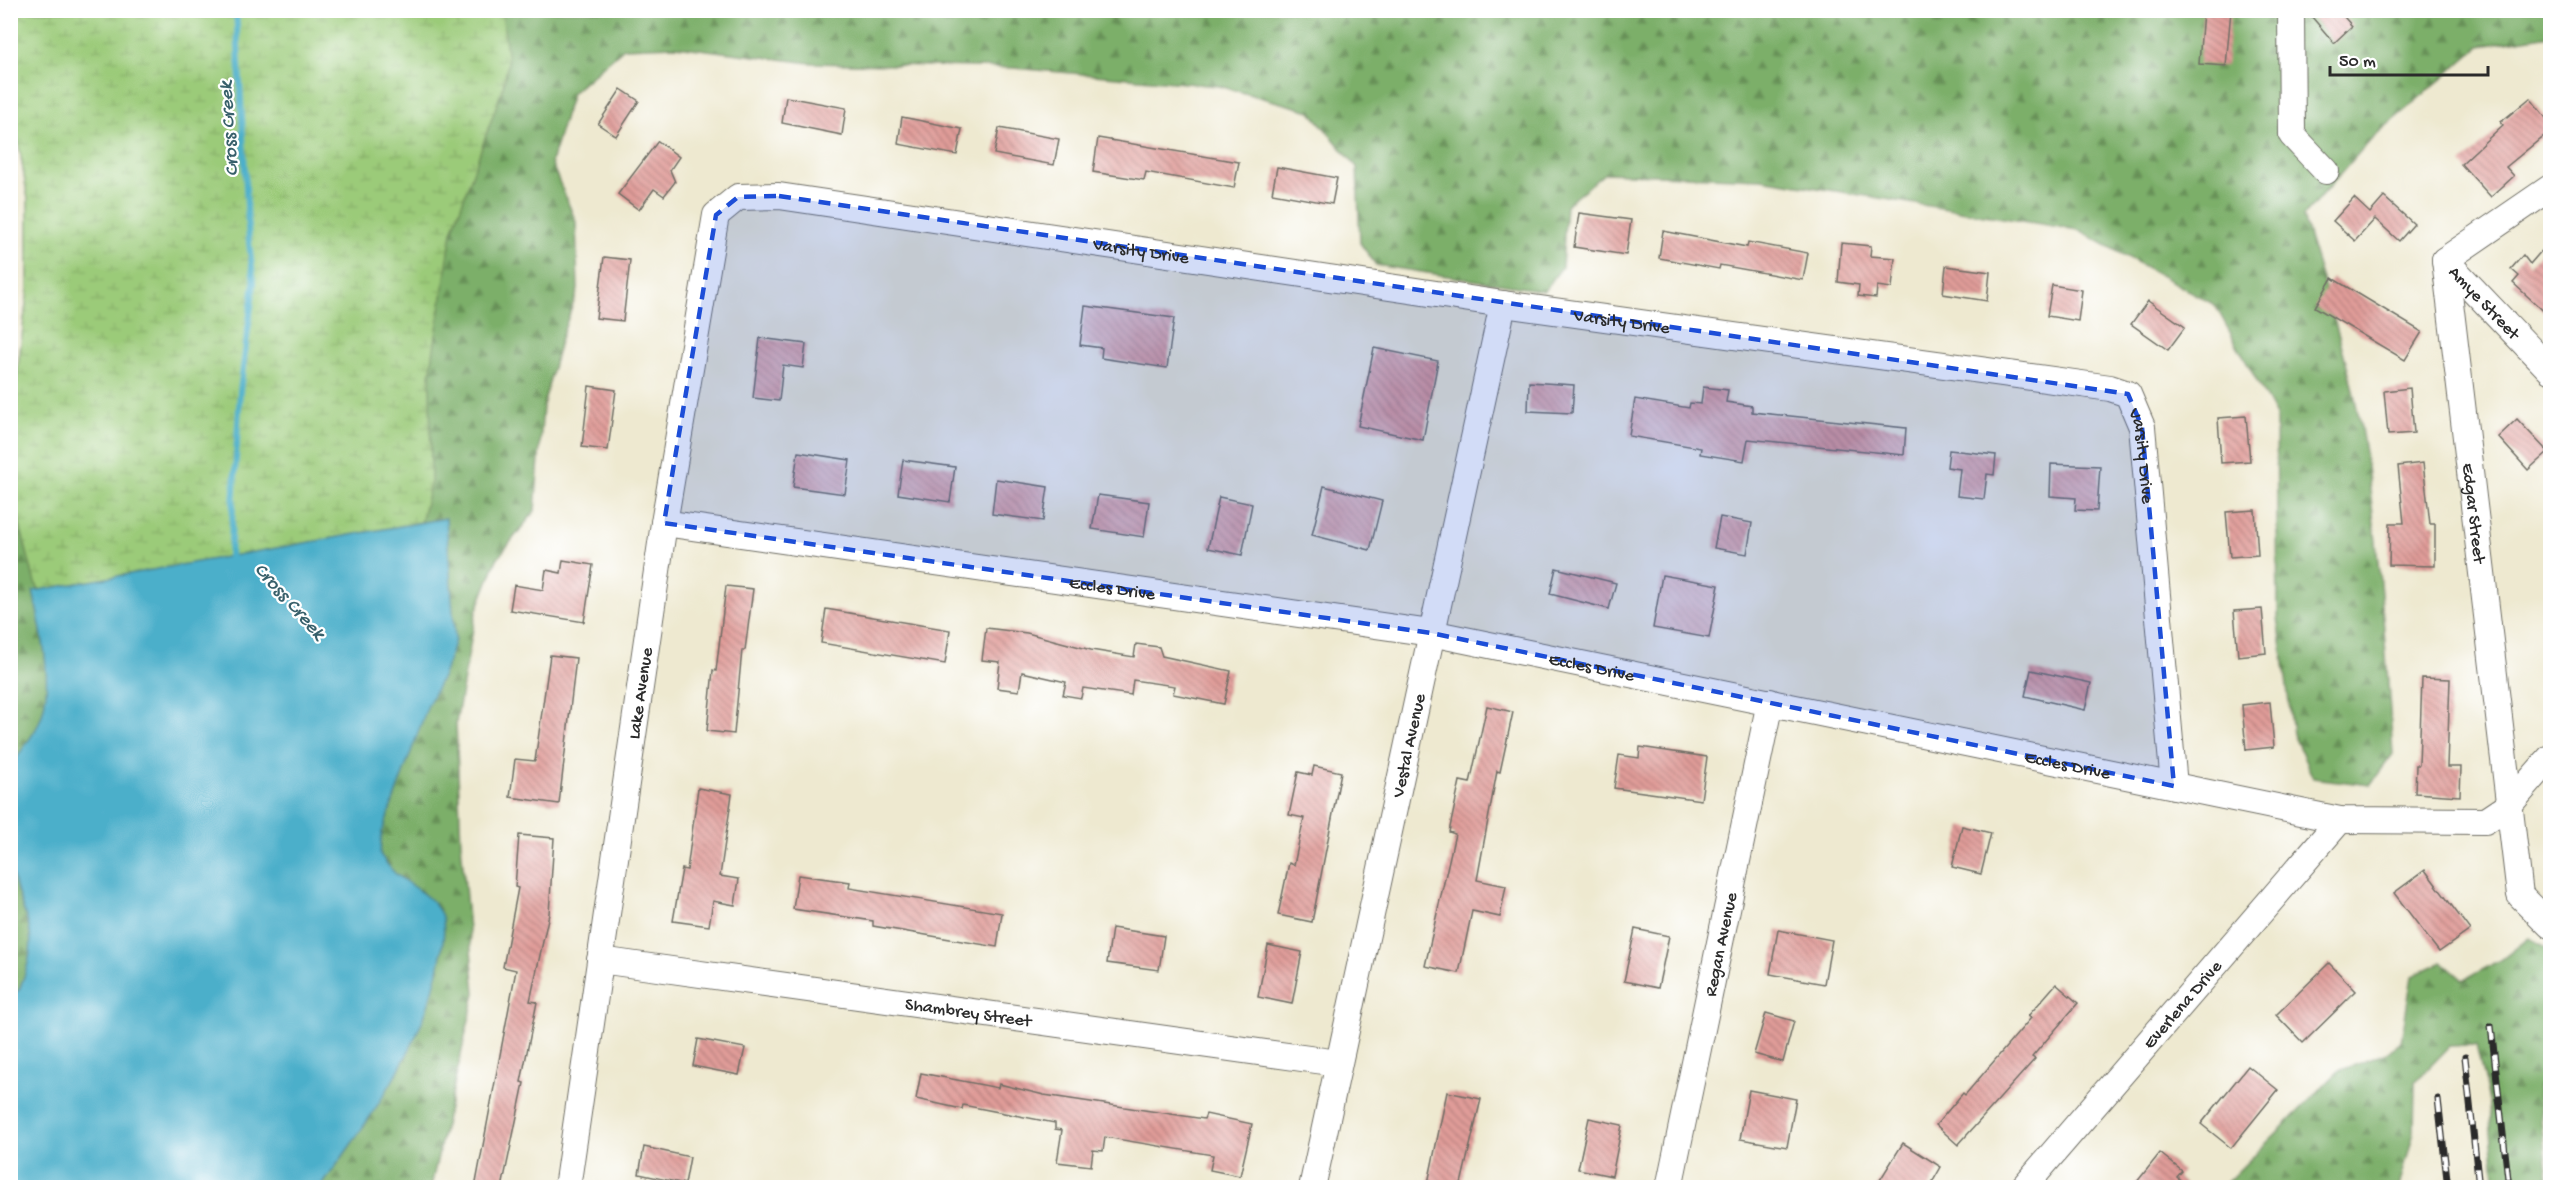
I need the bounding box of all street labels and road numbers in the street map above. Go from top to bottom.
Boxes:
street label: Varsity Drive [1090,235,1191,270]
street label: Amye Street [2443,262,2524,346]
street label: Varsity Drive [1571,306,1672,340]
street label: Varsity Drive [2122,405,2157,505]
street label: Edgar Street [2456,462,2489,566]
street label: Eccles Drive [1068,573,1157,606]
street label: Lake Avenue [625,646,659,741]
street label: Eccles Drive [1547,649,1637,688]
street label: Vestal Avenue [1388,691,1432,801]
street label: Eccles Drive [2023,747,2113,786]
street label: Regan Avenue [1701,890,1743,999]
street label: Everlena Drive [2140,956,2228,1054]
street label: Shambrey Street [904,995,1034,1033]

